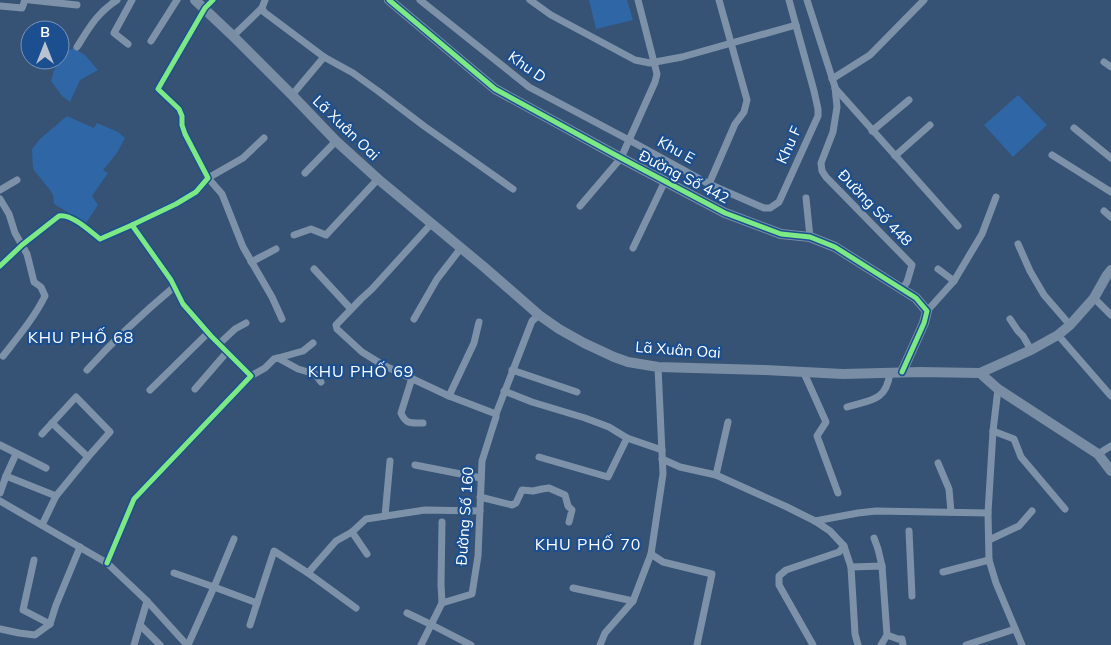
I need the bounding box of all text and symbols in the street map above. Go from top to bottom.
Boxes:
north arrow [20,20,70,70]
text: B [40,23,50,41]
street label: Khu D [505,47,550,86]
street label: Lã Xuân Oai [309,91,384,164]
street label: Khu F [772,123,805,167]
street label: Khu E [654,132,698,168]
street label: Đường Số 442 [636,146,733,207]
street label: Đường Số 448 [834,165,917,250]
district label: KHU PHỐ 68 [28,327,134,347]
street label: Lã Xuân Oai [635,337,721,362]
district label: KHU PHỐ 69 [308,361,414,381]
street label: Đường Số 160 [452,466,477,566]
district label: KHU PHỐ 70 [535,534,641,554]

